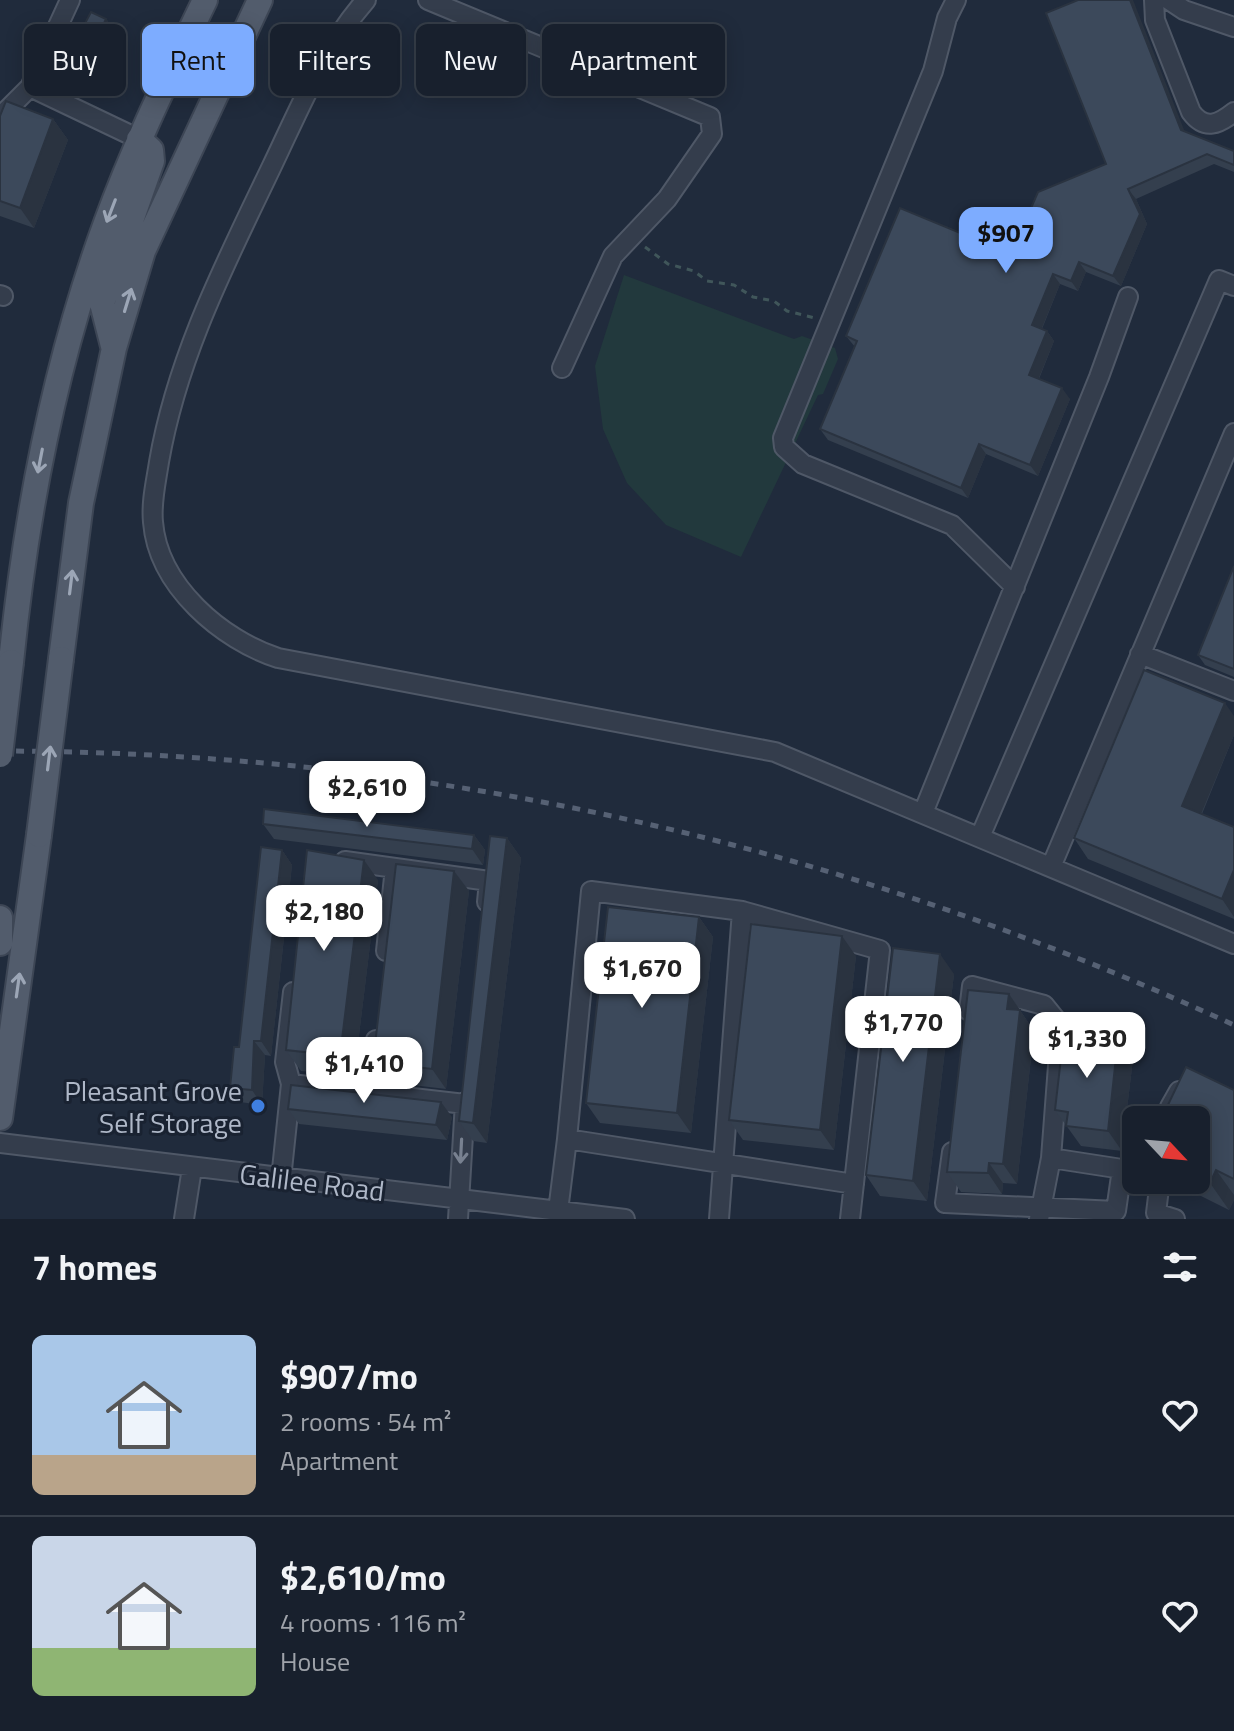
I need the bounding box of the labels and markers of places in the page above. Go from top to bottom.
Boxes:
pin: $907 [959,207,1053,275]
pin: $2,610 [302,761,432,829]
pin: $2,180 [259,885,389,953]
pin: $1,670 [577,942,707,1010]
pin: $1,770 [838,996,968,1064]
pin: $1,330 [1022,1012,1152,1080]
pin: $1,410 [299,1037,429,1105]
place label: Pleasant Grove Self Storage [64,1069,242,1144]
marker: Pleasant Grove Self Storage [249,1097,267,1115]

